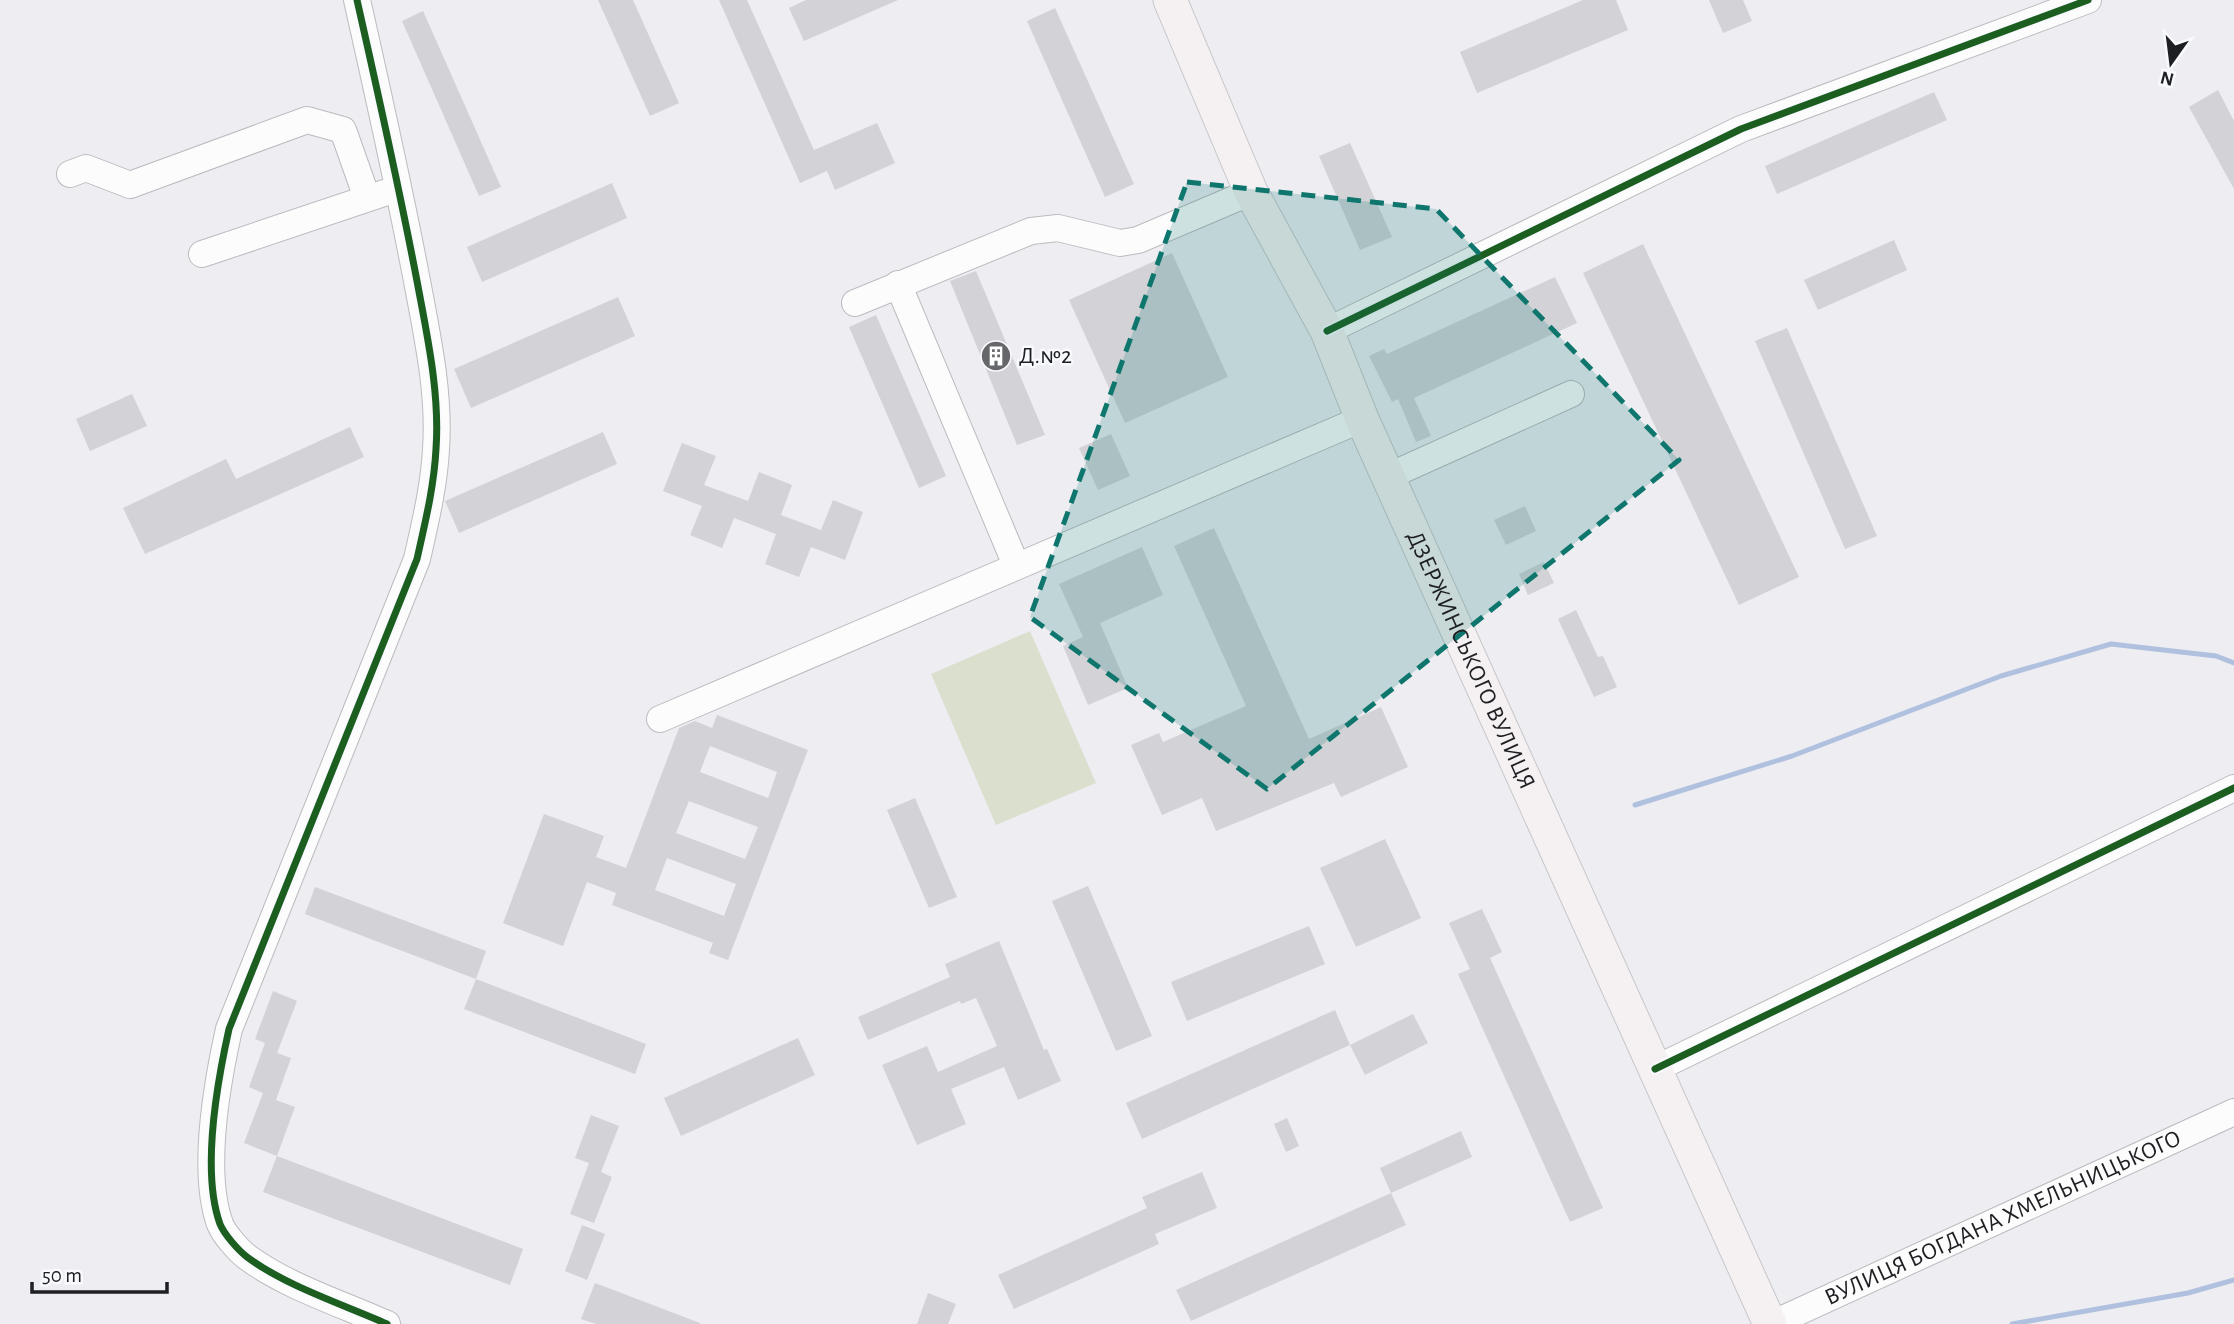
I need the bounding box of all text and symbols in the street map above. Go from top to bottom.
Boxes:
north arrow [2136,28,2206,98]
text: N [2159,67,2176,89]
building icon: Д.№2 [979,339,1013,373]
place label: Д.№2 [1019,344,1072,368]
street label: ДЗЕРЖИНСЬКОГО ВУЛИЦЯ [1402,527,1539,793]
street label: ВУЛИЦЯ БОГДАНА ХМЕЛЬНИЦЬКОГО [1821,1126,2185,1310]
scale bar [32,1250,166,1294]
text: 50 m [42,1265,82,1286]

